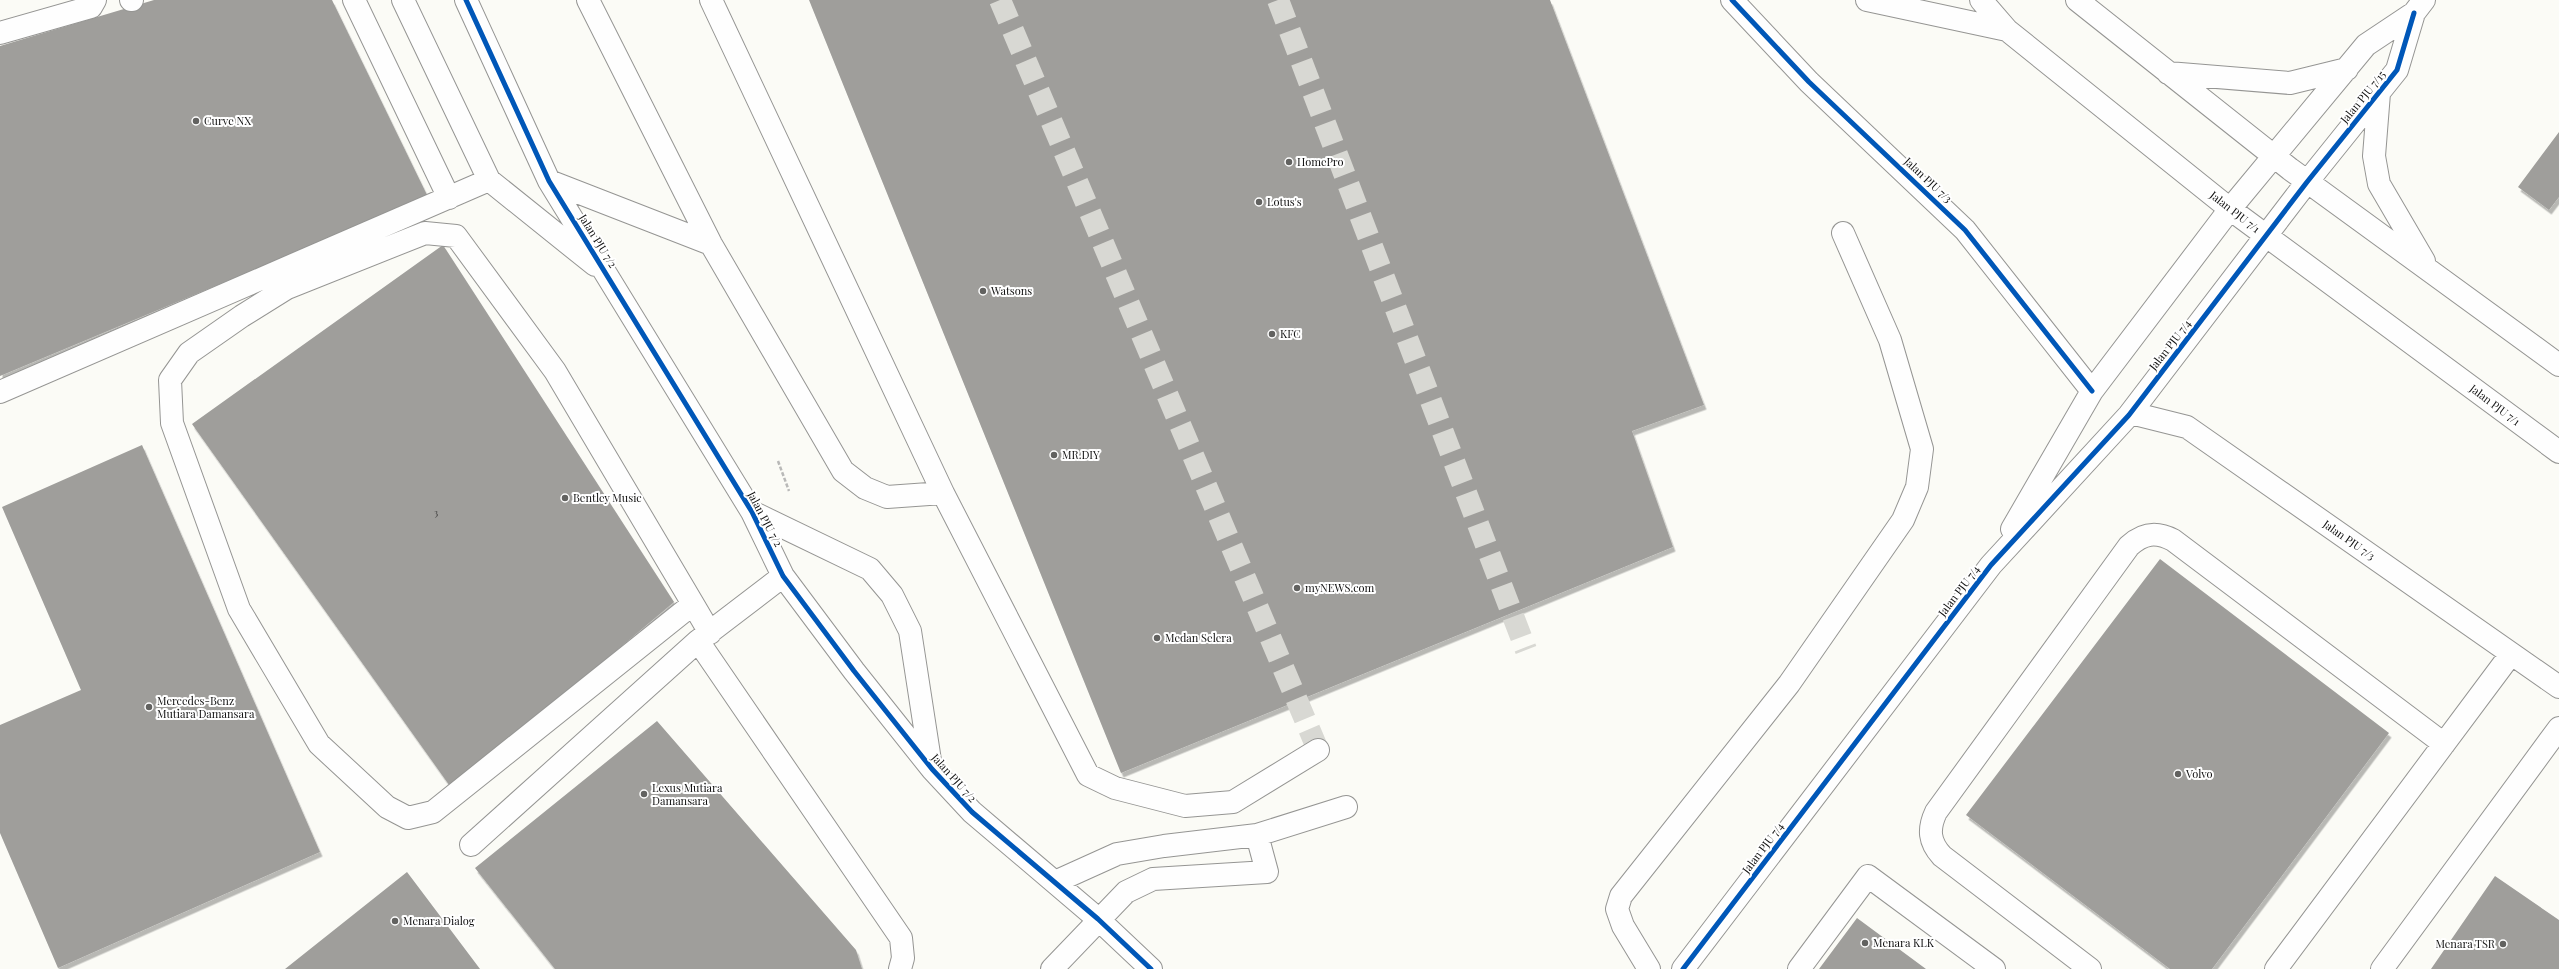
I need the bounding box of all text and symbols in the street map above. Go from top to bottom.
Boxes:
street label: Jalan PJU 7/15 [2336,67,2389,127]
place label: Curve NX [204,113,251,128]
marker: Curve NX [191,116,201,126]
street label: Jalan PJU 7/3 [1900,153,1955,206]
place label: HomePro [1297,154,1344,169]
marker: HomePro [1284,157,1294,167]
street label: Jalan PJU 7/1 [2206,187,2263,236]
place label: Lotus's [1267,194,1302,209]
marker: Lotus's [1254,197,1264,207]
street label: Jalan PJU 7/2 [575,210,621,270]
place label: Watsons [990,283,1032,298]
marker: Watsons [978,286,988,296]
street label: Jalan PJU 7/4 [2145,316,2194,374]
place label: KFC [1280,326,1301,341]
marker: KFC [1267,329,1277,339]
street label: Jalan PJU 7/1 [2466,380,2524,428]
place label: MR.DIY [1062,447,1100,462]
marker: MR.DIY [1049,450,1059,460]
street label: Jalan PJU 7/2 [744,488,786,549]
place label: Bentley Music [573,490,642,505]
marker: Bentley Music [560,493,570,503]
house number: 3 [434,506,438,518]
street label: Jalan PJU 7/3 [2320,516,2378,563]
street label: Jalan PJU 7/4 [1934,562,1983,620]
place label: myNEWS.com [1305,580,1375,595]
marker: myNEWS.com [1292,583,1302,593]
place label: Medan Selera [1165,630,1232,645]
marker: Medan Selera [1152,633,1162,643]
place label: Mercedes-Benz Mutiara Damansara [157,693,255,721]
marker: Mercedes-Benz Mutiara Damansara [144,702,154,712]
street label: Jalan PJU 7/2 [928,749,980,805]
place label: Volvo [2185,766,2213,781]
marker: Volvo [2173,769,2183,779]
place label: Lexus Mutiara Damansara [652,780,723,808]
marker: Lexus Mutiara Damansara [639,789,649,799]
street label: Jalan PJU 7/4 [1738,819,1787,877]
place label: Menara Dialog [403,913,475,928]
marker: Menara Dialog [390,916,400,926]
place label: Menara KLK [1873,935,1935,950]
place label: Menara TSR [2435,936,2496,951]
marker: Menara KLK [1860,938,1870,948]
marker: Menara TSR [2498,939,2508,949]

